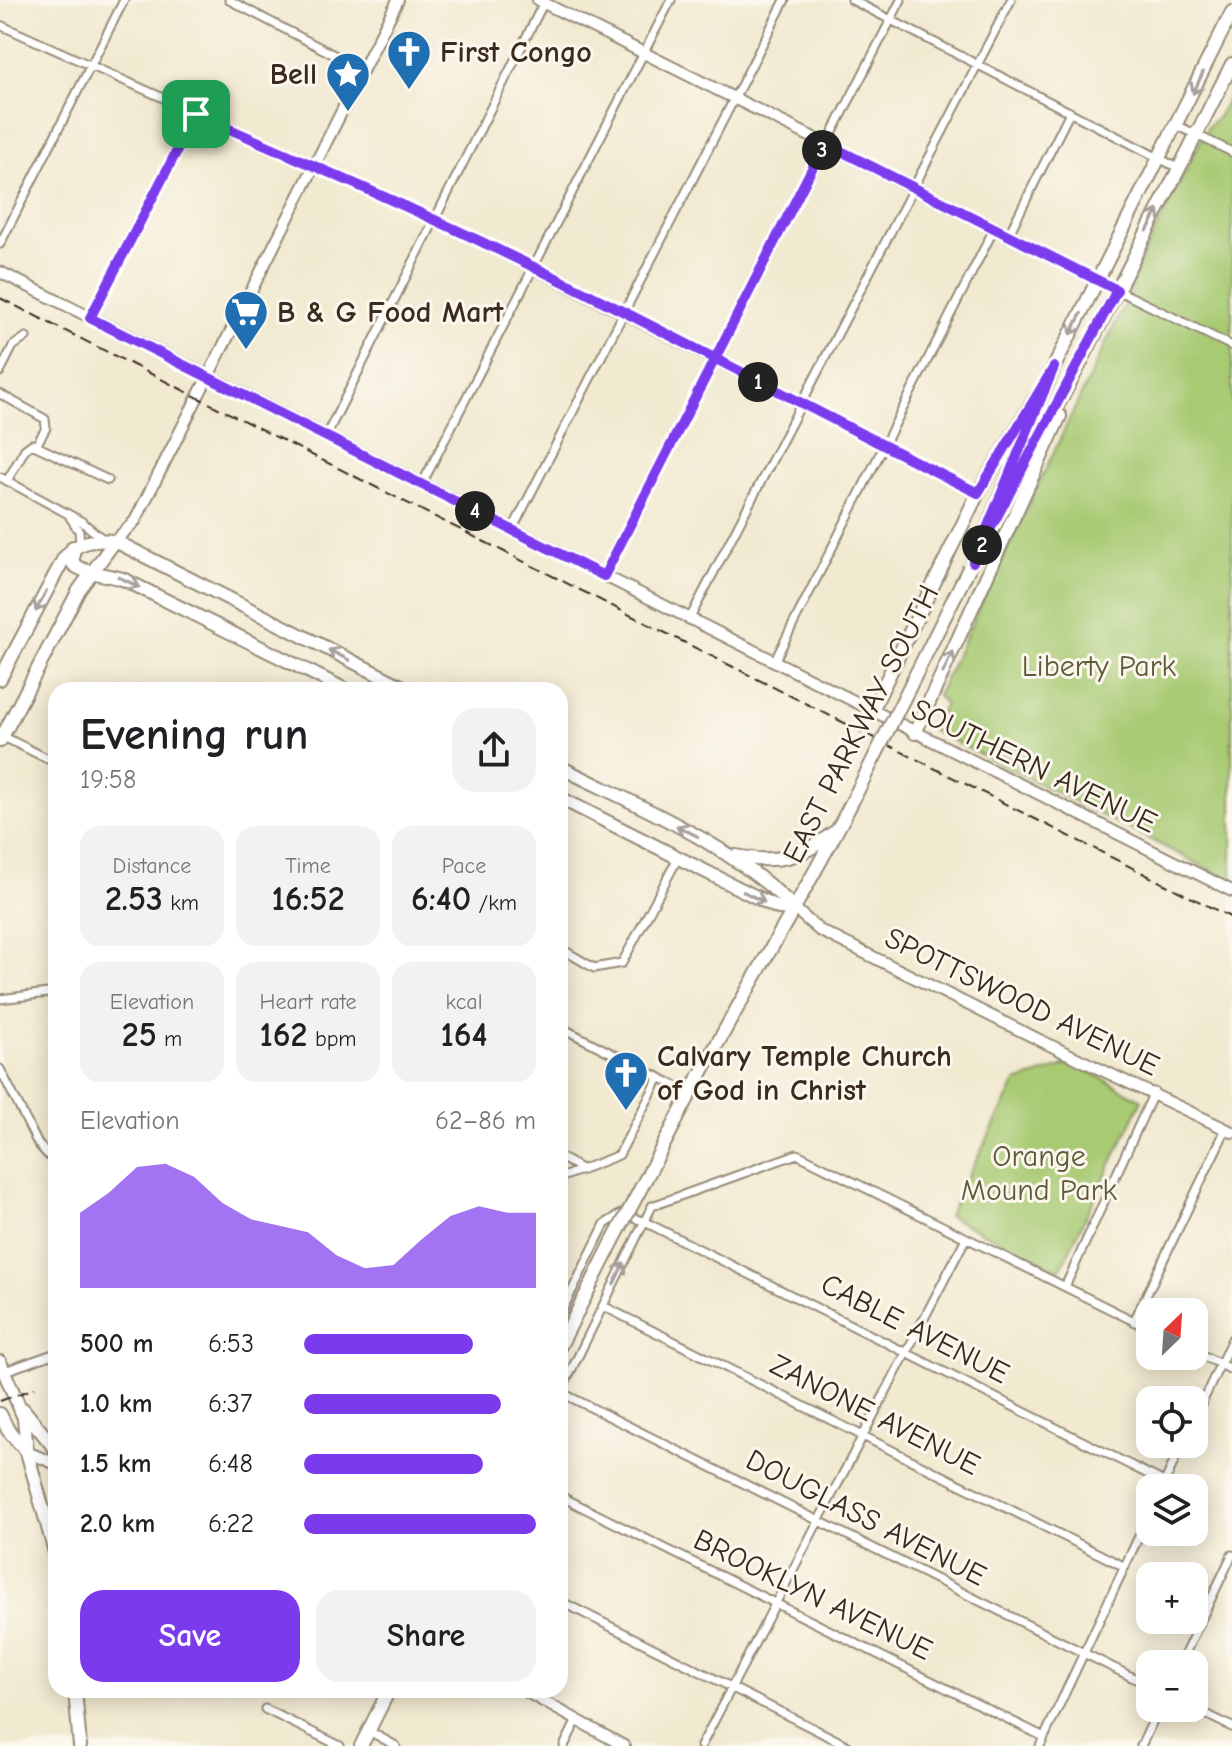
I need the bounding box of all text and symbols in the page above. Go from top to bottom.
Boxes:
church icon: First Congo [385,28,433,91]
place label: First Congo [440,35,592,70]
place icon: Bell [324,50,372,113]
place label: Bell [270,57,317,92]
one-way arrow [1190,70,1205,94]
pin [162,80,230,148]
icon: arrive [174,92,218,136]
pin: 3 [802,130,842,170]
text: 3 [817,137,827,163]
one-way arrow [1146,209,1162,233]
supermarket icon: B & G Food Mart [222,288,270,351]
place label: B & G Food Mart [277,295,505,330]
one-way arrow [1067,311,1083,335]
pin: 1 [738,362,778,402]
text: 1 [754,369,762,395]
pin: 4 [455,491,495,531]
text: 4 [470,498,480,524]
pin: 2 [962,525,1002,565]
text: 2 [977,532,987,558]
one-way arrow [117,575,141,590]
street label: EAST PARKWAY SOUTH [776,579,946,869]
one-way arrow [32,588,48,612]
one-way arrow [328,646,352,662]
park label: Liberty Park [1022,649,1177,684]
one-way arrow [941,651,956,675]
street label: SOUTHERN AVENUE [906,691,1162,841]
button: share [452,708,536,792]
text: Evening run [80,709,308,760]
text: 19:58 [80,765,136,795]
one-way arrow [676,823,700,839]
text: Distance [113,853,191,879]
text: Time [285,853,331,879]
text: Pace [442,853,486,879]
text: 2.53 [105,879,163,919]
text: 16:52 [271,879,345,919]
text: 6:40 [411,879,471,919]
one-way arrow [742,889,766,905]
text: km [163,890,199,916]
text: /km [471,890,517,916]
street label: SPOTTSWOOD AVENUE [879,920,1165,1084]
text: Elevation [110,989,194,1015]
text: Heart rate [260,989,357,1015]
text: kcal [446,989,482,1015]
text: 25 [122,1015,157,1055]
text: 162 [259,1015,308,1055]
text: 164 [440,1015,488,1055]
text: m [157,1026,182,1052]
text: bpm [308,1026,357,1052]
place label: Calvary Temple Church of God in Christ [657,1039,952,1108]
church icon: Calvary Temple Church of God in Christ [602,1049,650,1112]
text: Elevation [80,1106,180,1136]
text: 62–86 m [435,1106,536,1136]
park label: Orange Mound Park [961,1139,1118,1208]
one-way arrow [612,1261,627,1285]
street label: CABLE AVENUE [815,1267,1015,1391]
north arrow [1136,1298,1208,1370]
map controls [1136,1298,1208,1722]
text: 500 m [80,1329,154,1359]
text: 6:53 [208,1329,254,1359]
street label: ZANONE AVENUE [764,1347,986,1483]
button: locate [1136,1386,1208,1458]
text: 1.0 km [80,1389,152,1419]
text: 6:37 [208,1389,252,1419]
street label: DOUGLASS AVENUE [740,1442,992,1594]
text: 1.5 km [80,1449,151,1479]
text: 6:48 [208,1449,253,1479]
button: layers [1136,1474,1208,1546]
text: 2.0 km [80,1509,155,1539]
text: 6:22 [208,1509,254,1539]
street label: BROOKLYN AVENUE [688,1522,938,1668]
button: + [1136,1562,1208,1634]
button: Save [80,1590,300,1682]
button: Share [316,1590,536,1682]
button: − [1136,1650,1208,1722]

